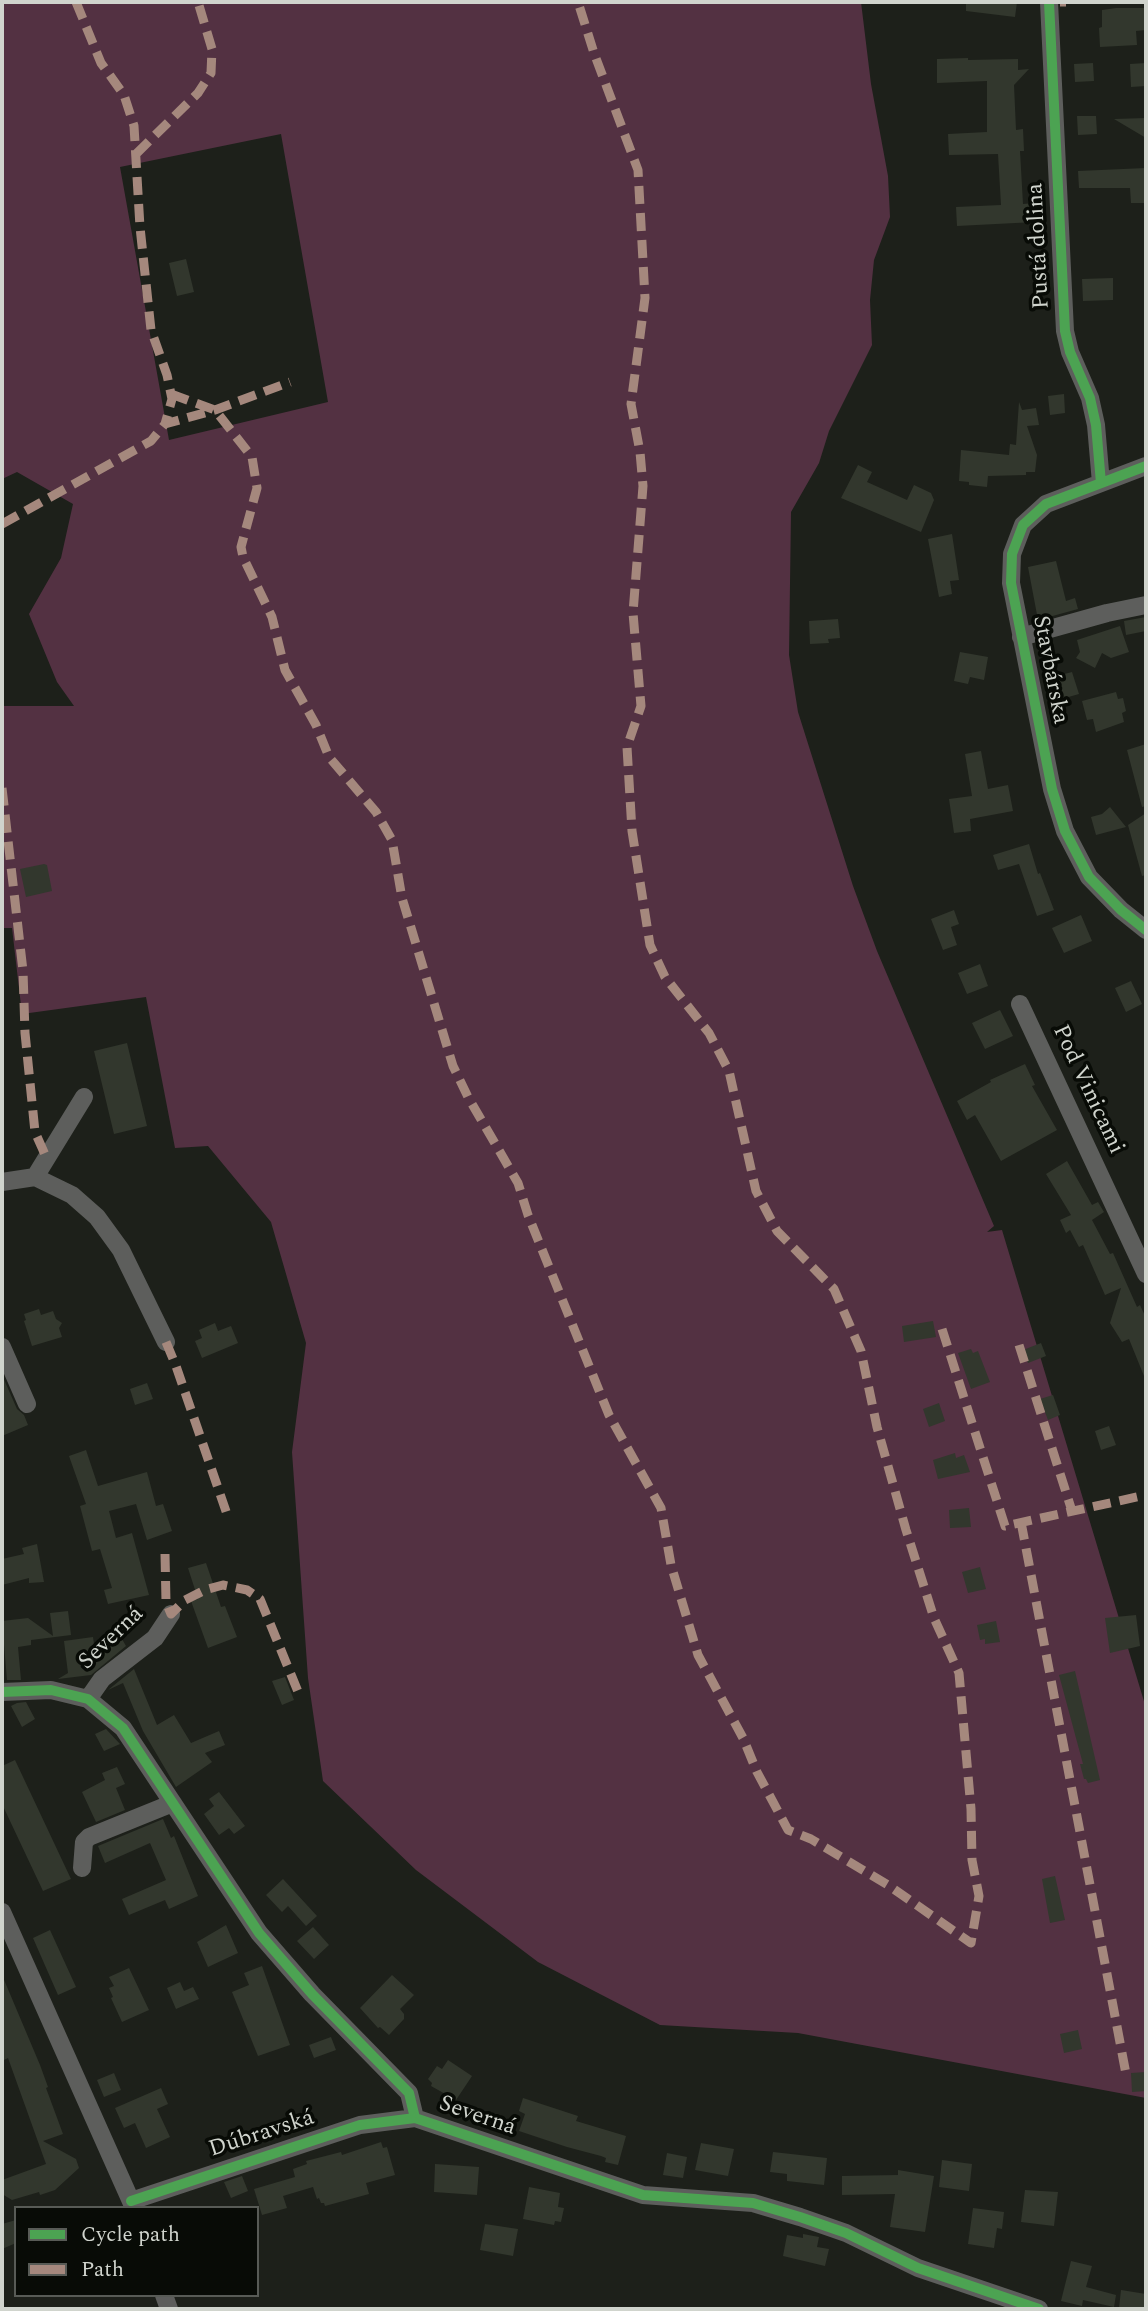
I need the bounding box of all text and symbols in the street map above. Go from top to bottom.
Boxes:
street label: Pustá dolina [1023,182,1057,310]
street label: Stavbárska [1025,613,1073,727]
street label: Pod Vinicami [1045,1021,1129,1159]
street label: Severná [74,1601,150,1677]
street label: Severná [435,2091,519,2143]
street label: Dúbravská [206,2105,318,2165]
legend [14,2206,259,2297]
text: Cycle path [81,2219,180,2251]
text: Path [81,2254,124,2286]

